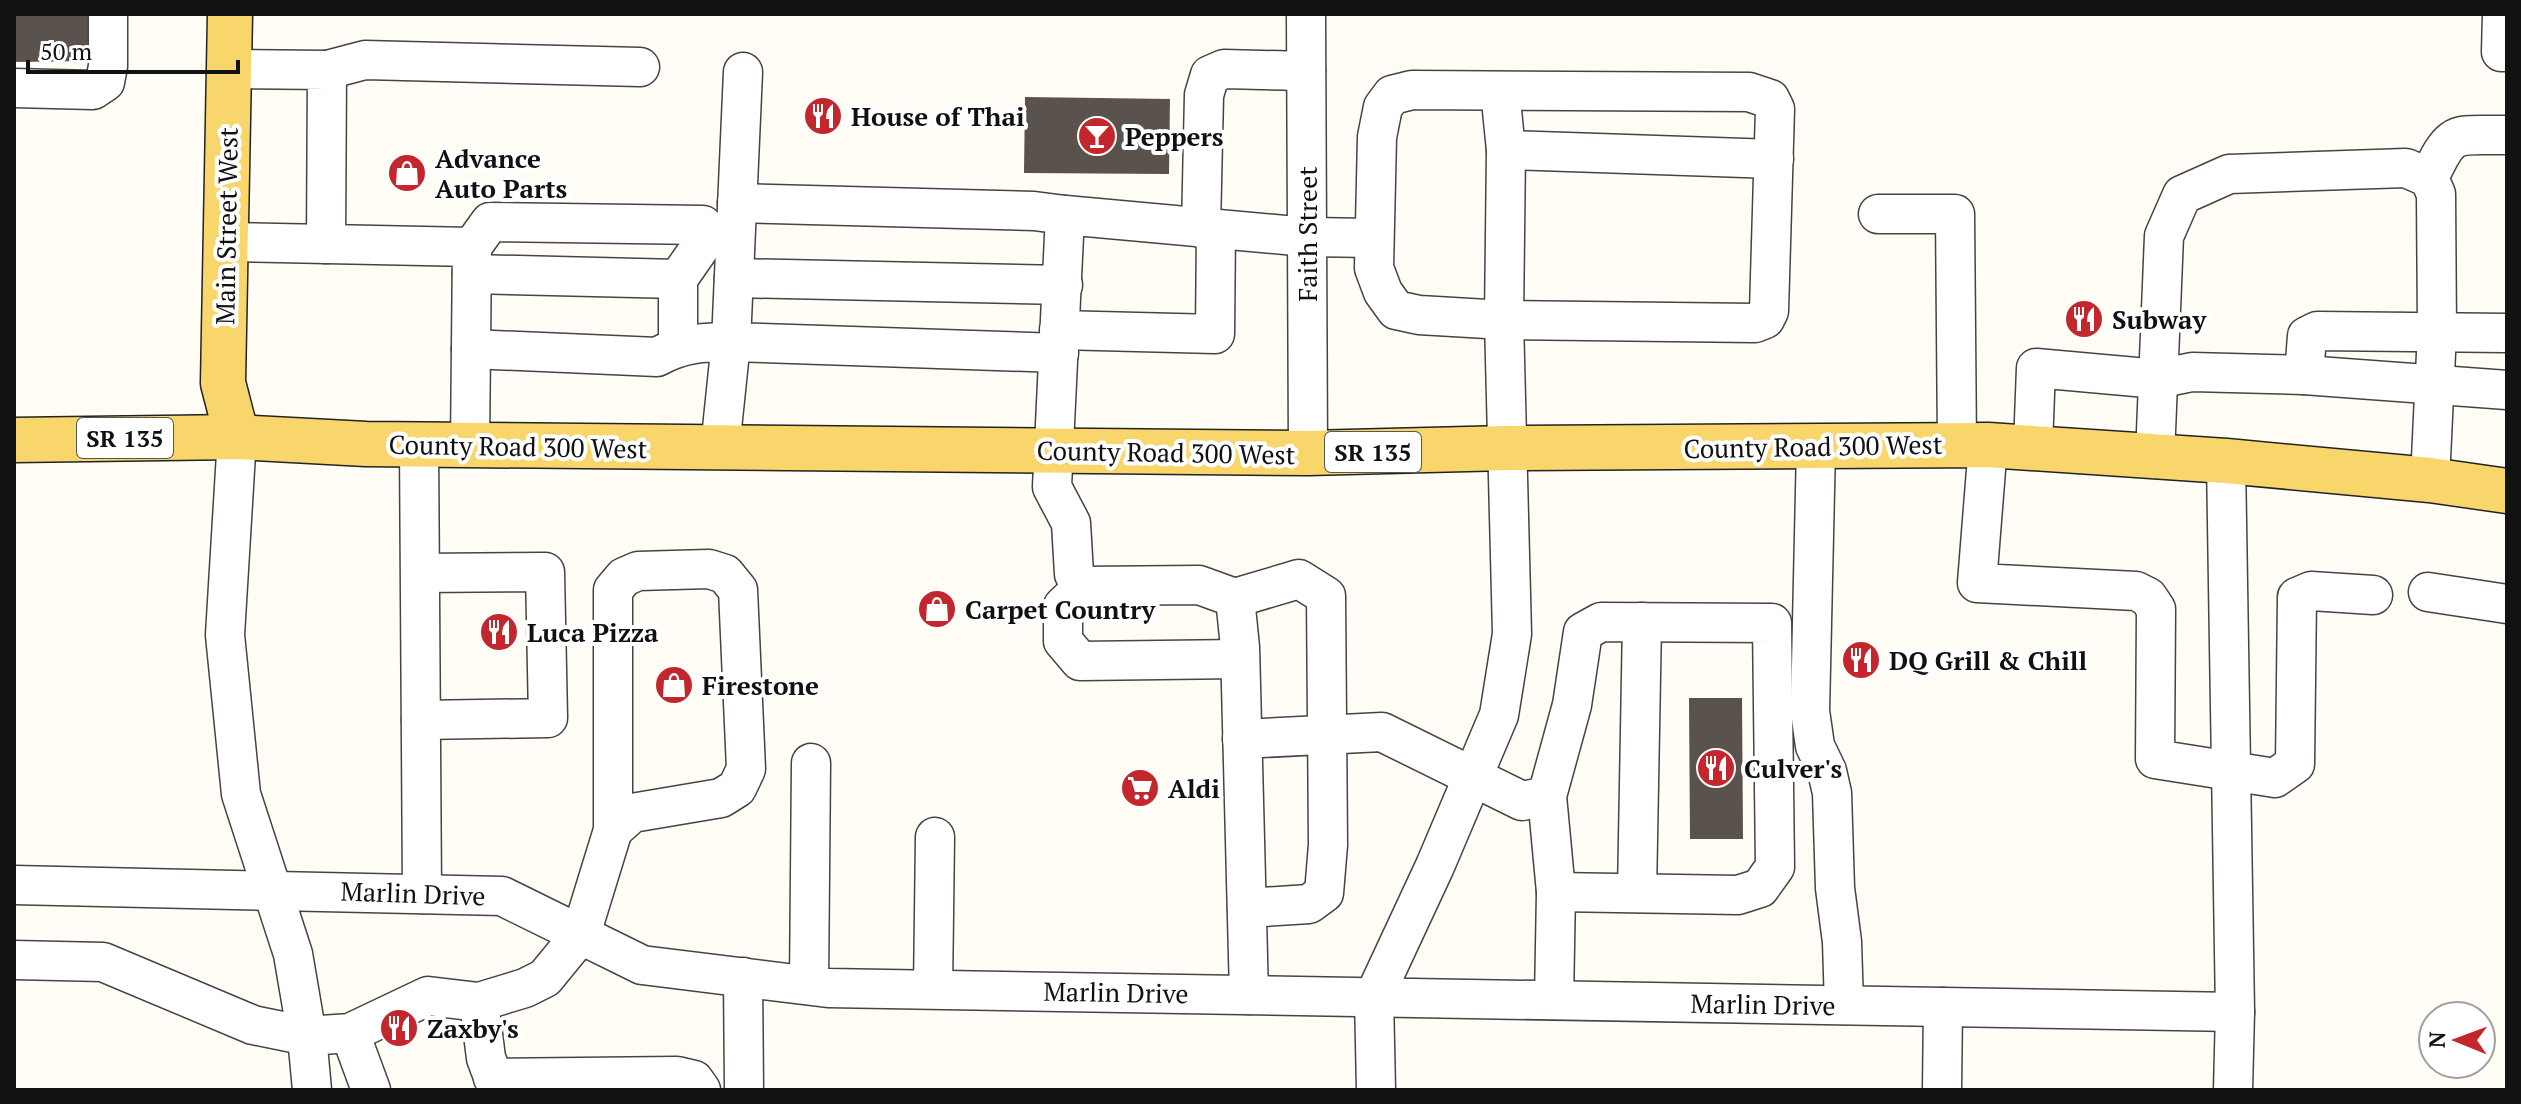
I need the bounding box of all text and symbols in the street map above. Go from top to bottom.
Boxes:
scale bar [28,24,238,74]
text: 50 m [40,35,92,67]
restaurant icon: House of Thai [802,95,844,137]
place label: House of Thai [851,99,1025,133]
bar icon: Peppers [1076,115,1118,157]
place label: Peppers [1125,119,1223,153]
street label: Main Street West [207,127,245,325]
place label: Advance Auto Parts [435,141,567,205]
shop icon: Advance Auto Parts [386,152,428,194]
street label: Faith Street [1290,166,1324,302]
restaurant icon: Subway [2063,298,2105,340]
place label: Subway [2112,302,2208,336]
road number: SR 135 [77,418,173,458]
street label: County Road 300 West [388,427,648,465]
street label: County Road 300 West [1683,427,1943,465]
road number: SR 135 [1325,432,1421,472]
street label: County Road 300 West [1036,433,1296,471]
shop icon: Carpet Country [916,588,958,630]
place label: Carpet Country [965,592,1156,626]
restaurant icon: Luca Pizza [478,611,520,653]
place label: Luca Pizza [527,615,659,649]
restaurant icon: DQ Grill & Chill [1840,639,1882,681]
place label: DQ Grill & Chill [1889,643,2087,677]
shop icon: Firestone [653,664,695,706]
place label: Firestone [702,668,819,702]
restaurant icon: Culver's [1695,747,1737,789]
place label: Culver's [1744,751,1842,785]
supermarket icon: Aldi [1119,767,1161,809]
place label: Aldi [1168,771,1220,805]
street label: Marlin Drive [340,873,486,913]
street label: Marlin Drive [1043,974,1189,1010]
street label: Marlin Drive [1690,986,1836,1022]
north arrow [2417,1000,2497,1080]
restaurant icon: Zaxby's [378,1007,420,1049]
place label: Zaxby's [427,1011,519,1045]
text: N [2422,1031,2451,1048]

